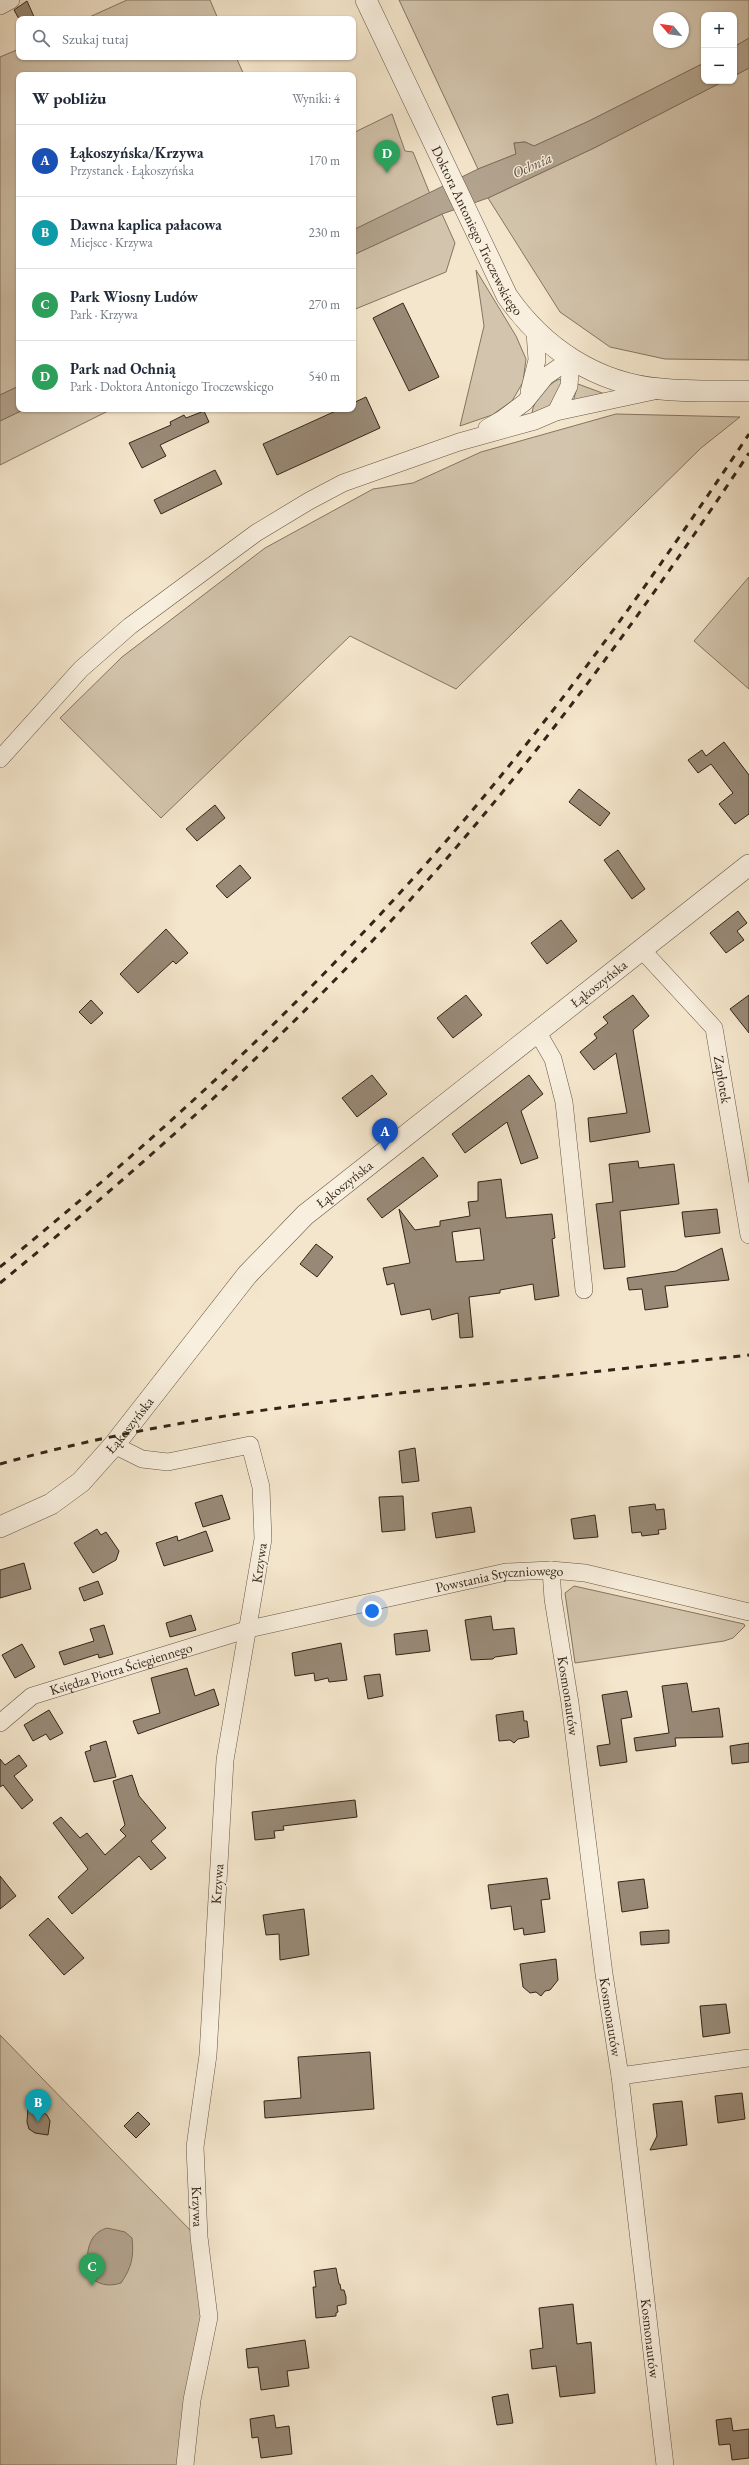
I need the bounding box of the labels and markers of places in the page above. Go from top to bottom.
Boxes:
pin: D [374,140,400,173]
pin: A [372,1118,398,1151]
pin: B [25,2089,51,2122]
pin: C [79,2253,105,2286]

